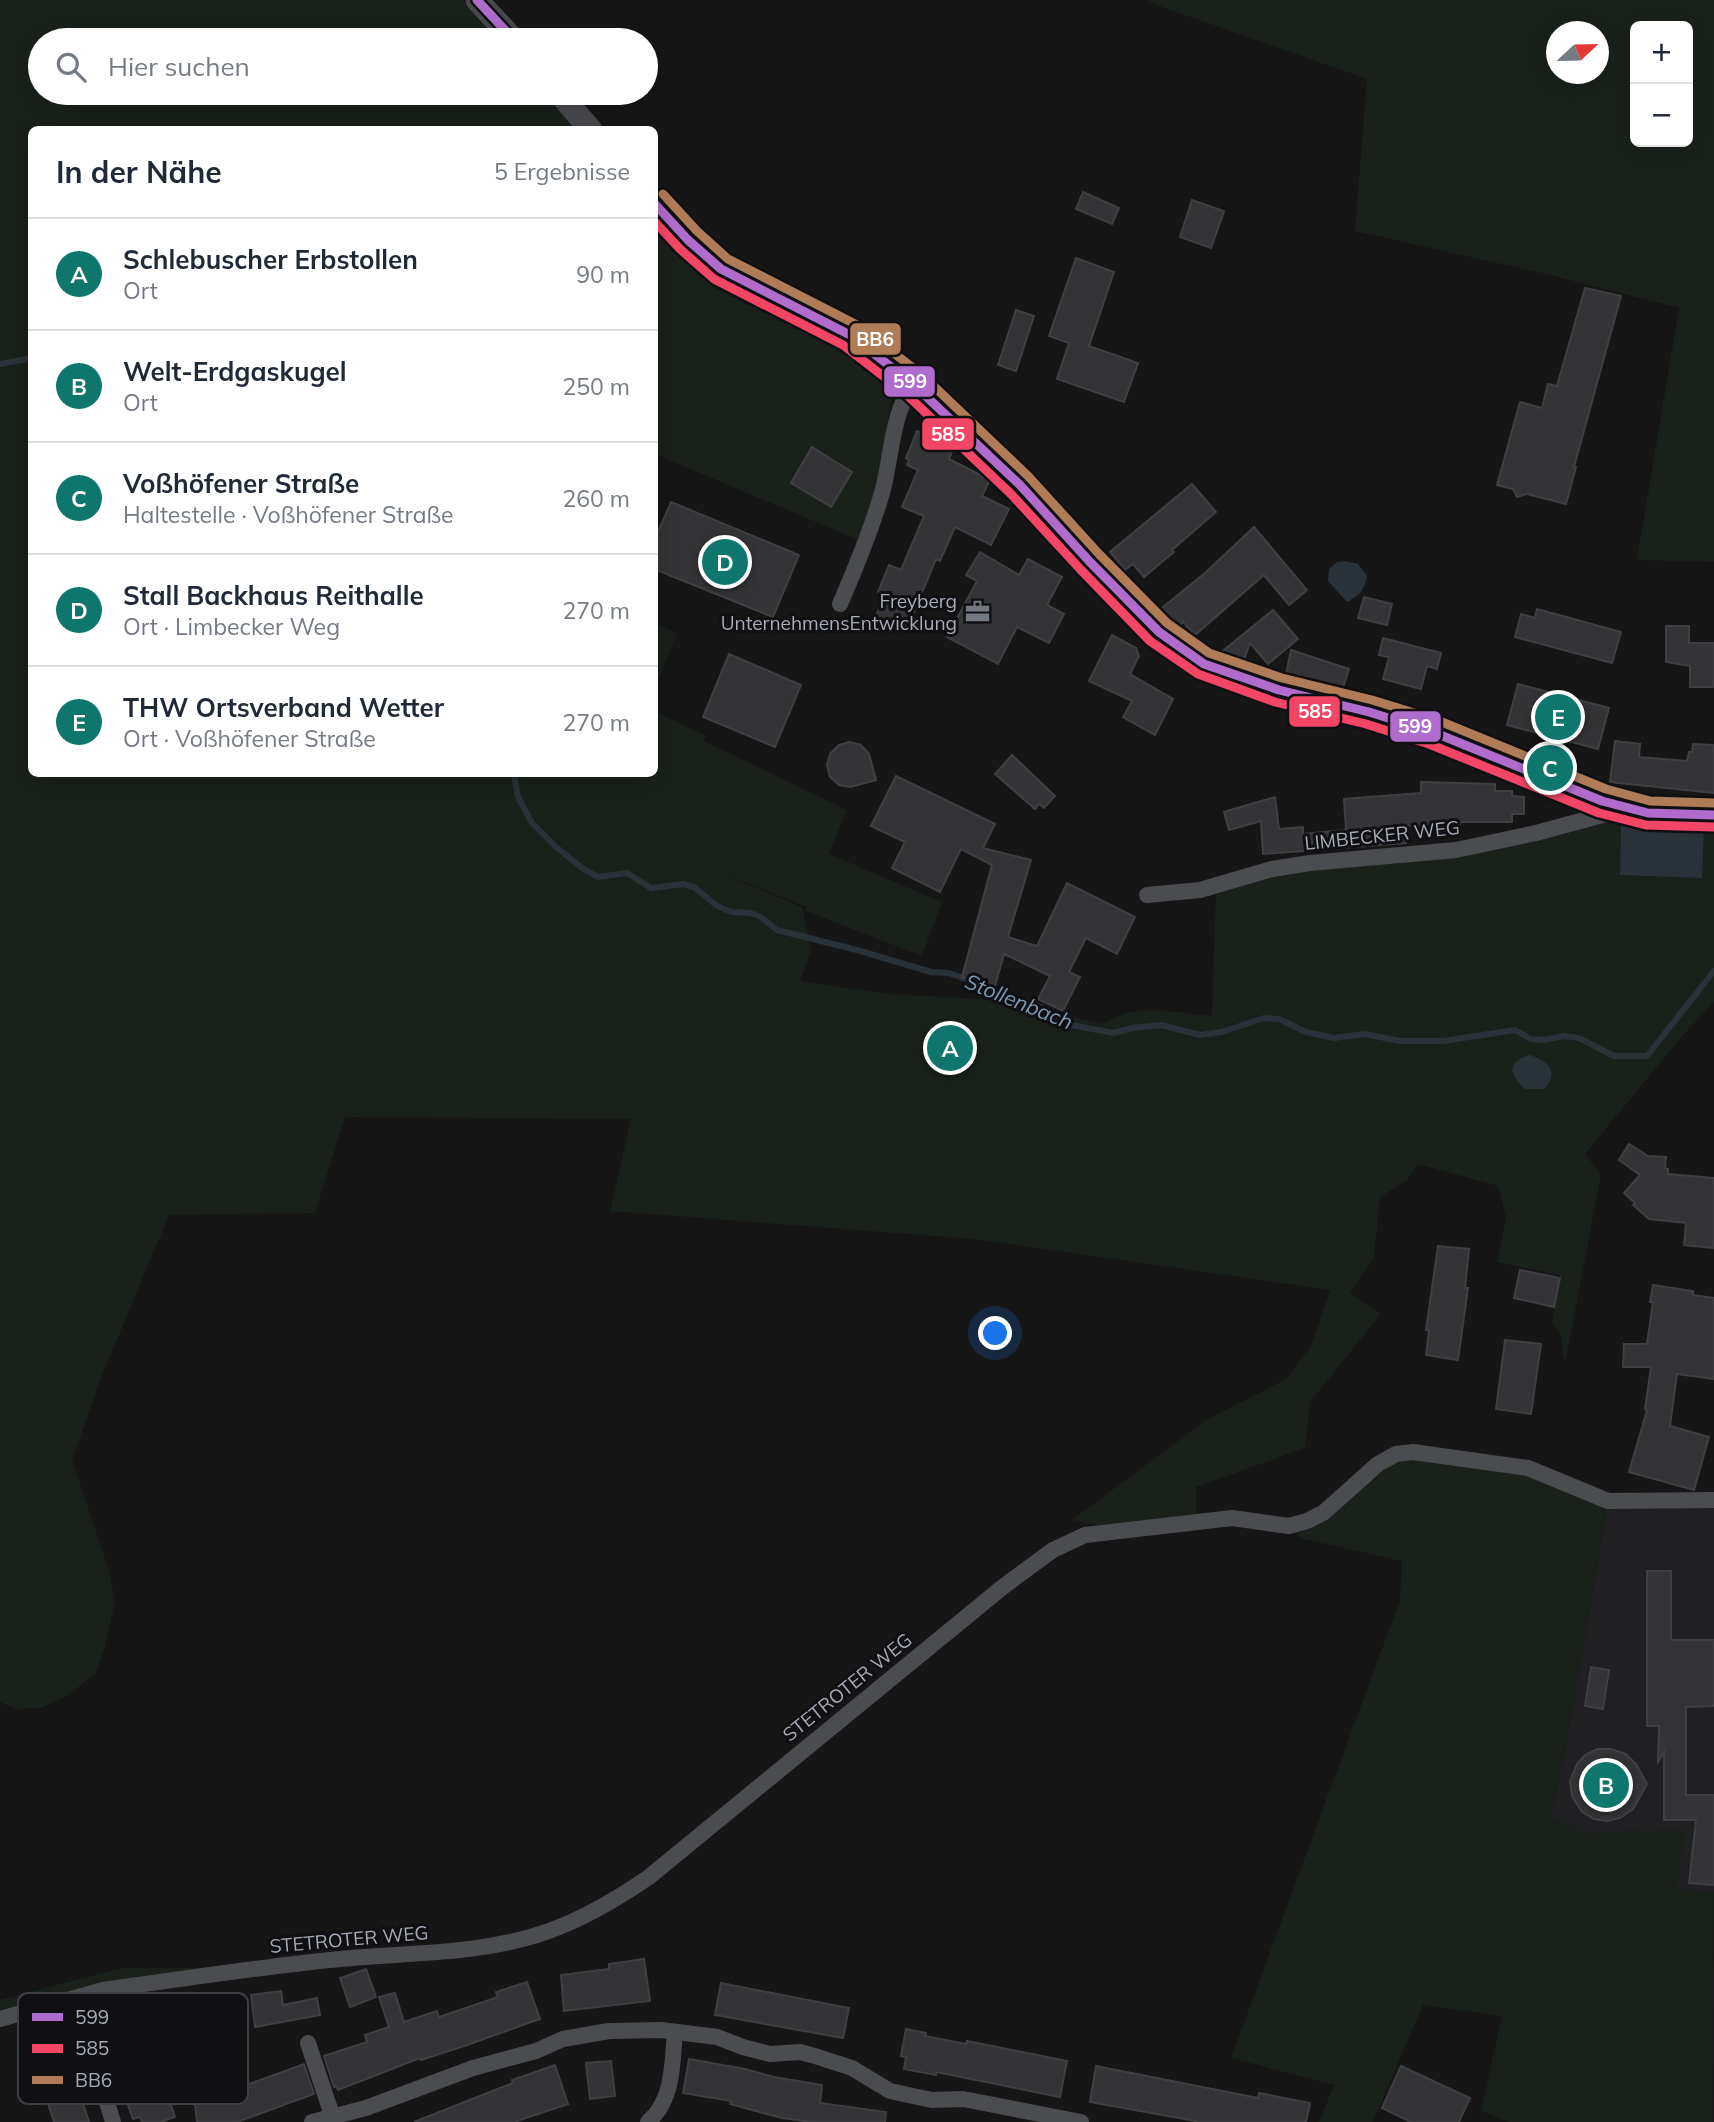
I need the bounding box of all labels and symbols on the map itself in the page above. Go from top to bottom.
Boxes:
north arrow [1546,21,1609,84]
line badge: BB6 [849,322,902,356]
text: BB6 [856,327,894,351]
line badge: 599 [883,365,936,398]
text: 599 [893,369,927,393]
line badge: 585 [921,417,975,451]
text: 585 [931,422,965,446]
pin: D [702,536,748,588]
place label: Freyberg UnternehmensEntwicklung [721,589,957,635]
office icon: Freyberg UnternehmensEntwicklung [963,598,991,626]
pin: E [1535,691,1581,743]
line badge: 585 [1288,695,1341,728]
text: 585 [1298,699,1332,723]
line badge: 599 [1389,710,1442,743]
text: 599 [1398,714,1432,738]
pin: C [1527,742,1573,794]
street label: LIMBECKER WEG [1303,815,1461,855]
water label: Stollenbach [961,968,1077,1034]
pin: A [927,1022,973,1074]
your location [978,1316,1012,1350]
street label: STETROTER WEG [778,1628,916,1746]
pin: B [1583,1759,1629,1811]
street label: STETROTER WEG [269,1920,429,1958]
legend [18,1993,248,2104]
text: 599 [75,2005,109,2029]
text: 585 [75,2036,109,2060]
text: BB6 [75,2068,112,2092]

